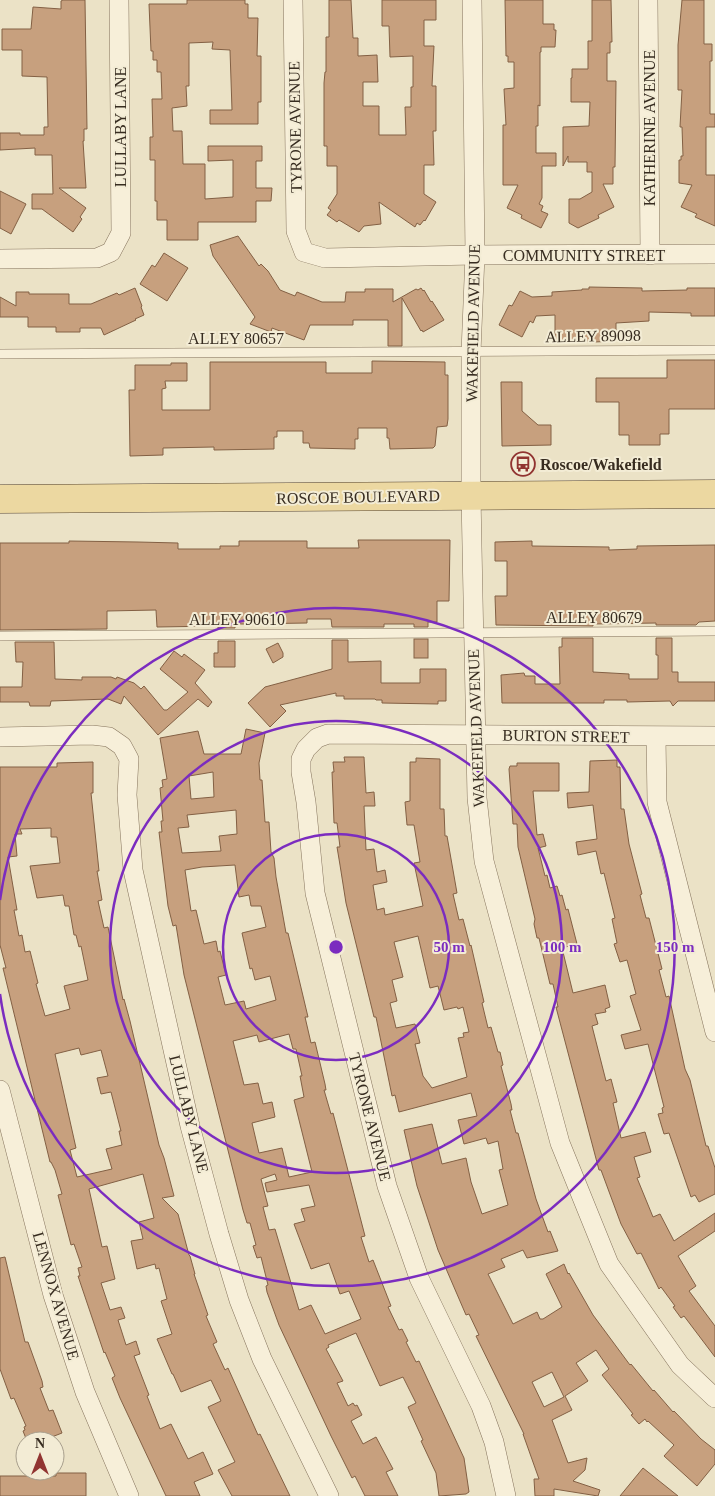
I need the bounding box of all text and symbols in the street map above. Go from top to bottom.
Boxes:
street label: KATHERINE AVENUE [641,50,658,206]
street label: TYRONE AVENUE [285,61,305,193]
street label: LULLABY LANE [112,67,129,187]
street label: WAKEFIELD AVENUE [463,244,483,402]
street label: COMMUNITY STREET [503,247,665,264]
street label: ALLEY 89098 [545,327,641,345]
street label: ALLEY 80657 [188,330,284,347]
bus stop icon: Roscoe/Wakefield [510,451,536,477]
place label: Roscoe/Wakefield [540,456,662,473]
street label: ROSCOE BOULEVARD [276,487,440,507]
street label: ALLEY 80679 [546,609,642,626]
street label: ALLEY 90610 [189,611,285,628]
street label: WAKEFIELD AVENUE [465,649,487,807]
street label: BURTON STREET [502,726,630,746]
centre of rings [327,938,345,956]
text: 50 m [433,939,465,955]
text: 100 m [543,939,582,955]
text: 150 m [656,939,695,955]
street label: TYRONE AVENUE [346,1051,394,1183]
street label: LULLABY LANE [166,1053,212,1175]
street label: LENNOX AVENUE [30,1230,82,1362]
north arrow [15,1431,65,1481]
text: N [35,1436,45,1451]

